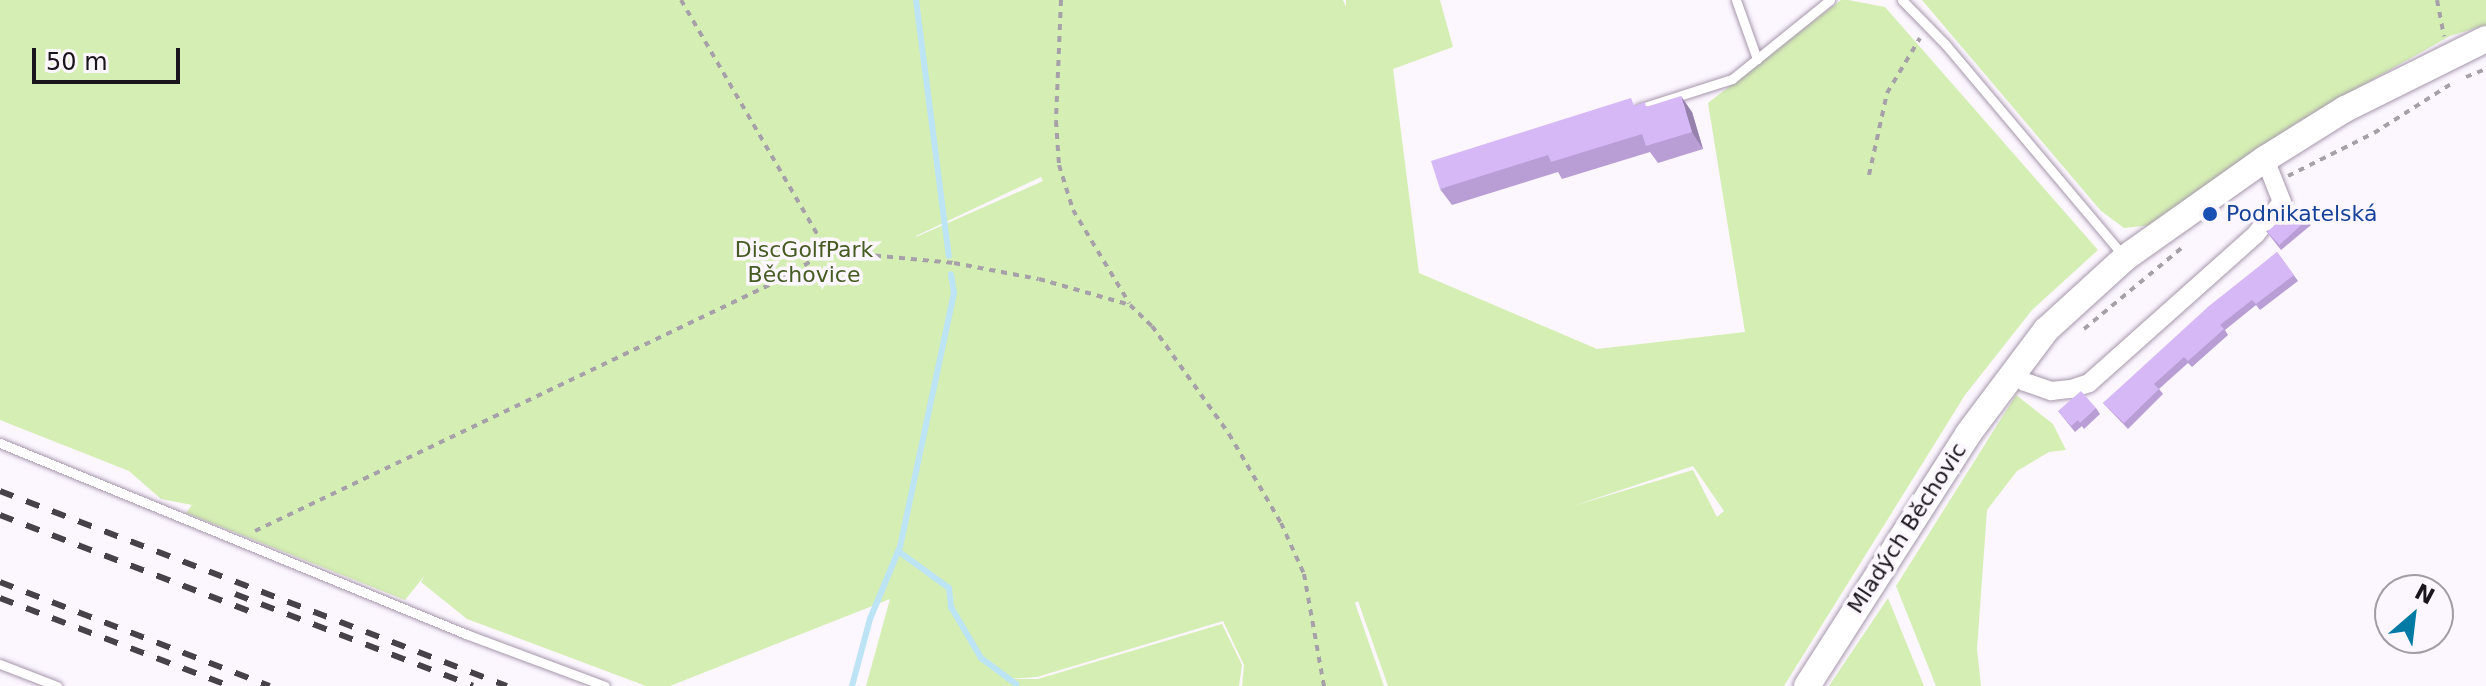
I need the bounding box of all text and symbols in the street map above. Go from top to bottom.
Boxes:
scale bar [36,32,184,82]
text: 50 m [46,48,108,76]
place label: Podnikatelská [2226,201,2377,227]
marker: Podnikatelská [2201,205,2219,223]
park label: DiscGolfPark Běchovice [735,236,873,288]
street label: Mladých Běchovic [1842,438,1972,618]
north arrow [2374,574,2454,654]
text: N [2411,579,2439,609]

